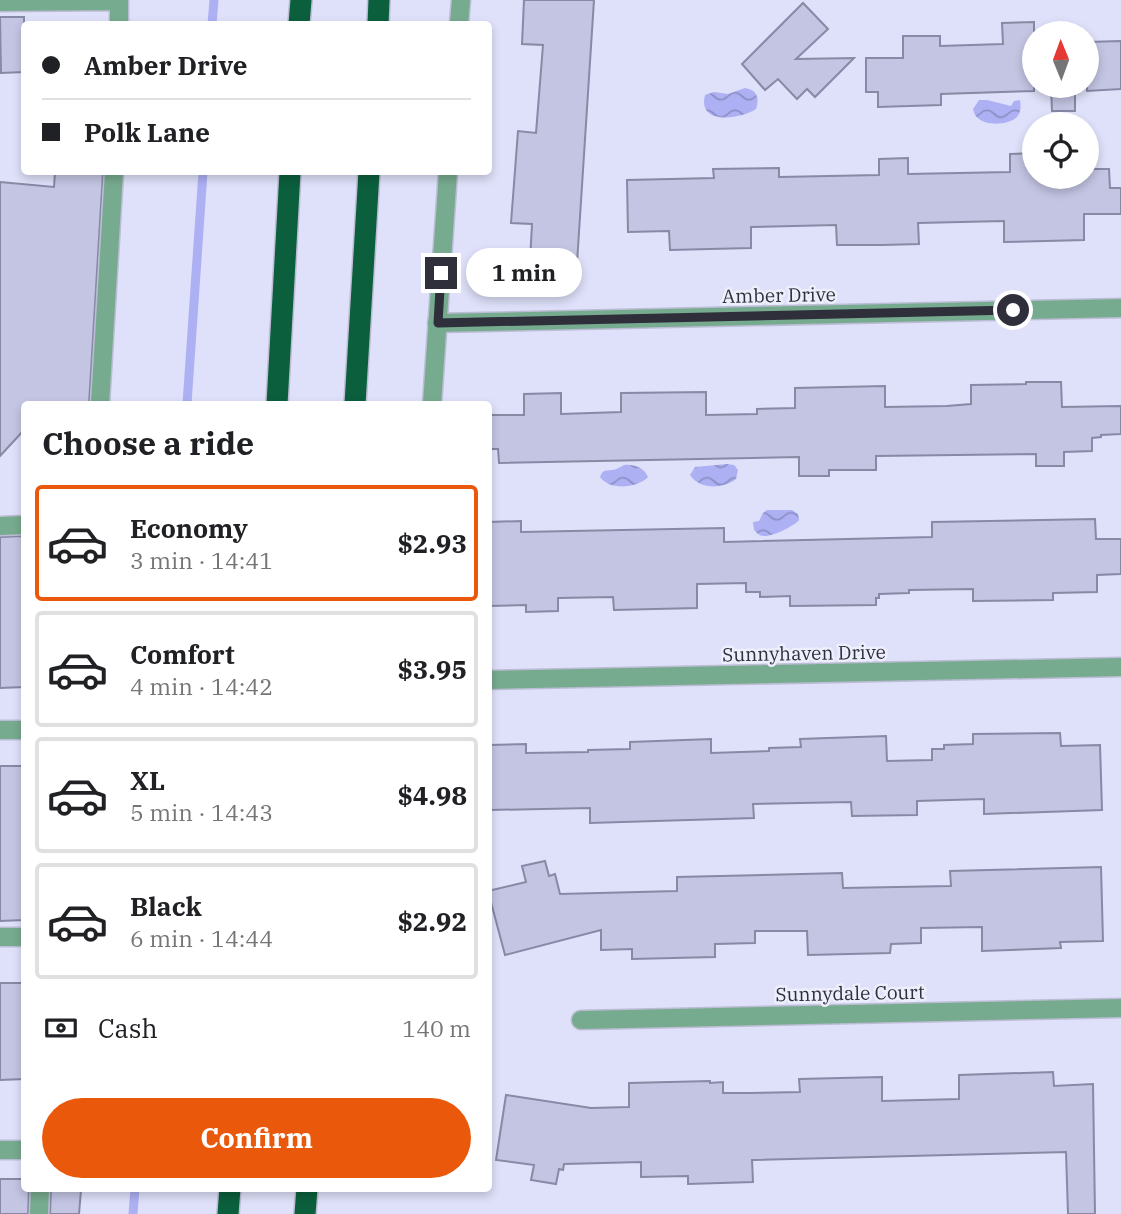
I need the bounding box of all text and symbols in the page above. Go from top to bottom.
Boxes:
north arrow [1022,21,1099,98]
map controls [1022,21,1099,189]
text: Amber Drive [84,48,248,82]
button: locate [1022,112,1099,189]
text: Polk Lane [84,115,210,149]
callout: 1 min [466,248,581,298]
route end [425,257,457,289]
text: 1 min [492,257,556,287]
street label: Amber Drive [722,282,836,308]
route start [997,294,1029,326]
text: Choose a ride [42,422,254,464]
text: Economy [130,511,248,545]
icon: car [46,512,109,575]
text: $2.93 [397,526,467,560]
text: 3 min · 14:41 [130,545,273,575]
text: Comfort [130,637,235,671]
icon: car [46,638,109,701]
street label: Sunnyhaven Drive [722,640,886,666]
text: $3.95 [397,652,467,686]
text: 4 min · 14:42 [130,671,273,701]
text: XL [130,763,165,797]
icon: car [46,764,109,827]
text: $4.98 [397,778,467,812]
text: 5 min · 14:43 [130,797,273,827]
text: Black [130,889,202,923]
icon: car [46,890,109,953]
text: $2.92 [397,904,467,938]
text: 6 min · 14:44 [130,923,273,953]
street label: Sunnydale Court [775,980,925,1006]
icon: cash [42,1009,80,1047]
text: Cash [98,1011,158,1045]
text: 140 m [402,1013,471,1043]
button: Confirm [42,1098,471,1178]

